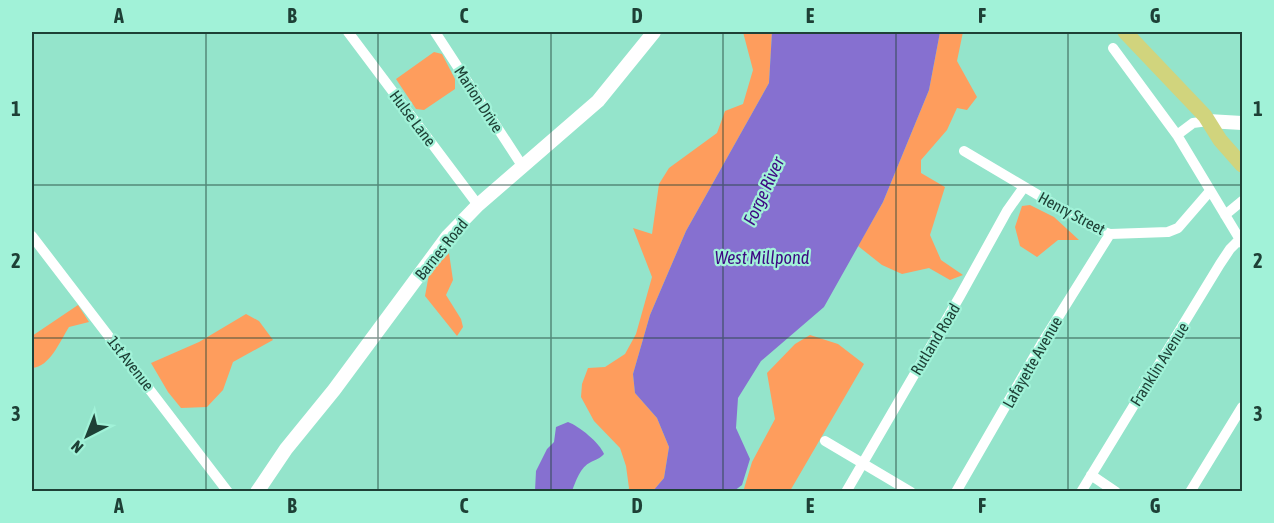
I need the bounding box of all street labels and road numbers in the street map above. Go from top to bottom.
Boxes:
street label: Marion Drive [451,63,507,135]
street label: Hulse Lane [386,87,440,149]
street label: Henry Street [1035,188,1109,239]
street label: Barnes Road [411,215,471,283]
street label: Rutland Road [907,300,963,378]
street label: Lafayette Avenue [999,313,1066,411]
street label: Franklin Avenue [1126,319,1192,409]
street label: 1st Avenue [104,332,158,394]

